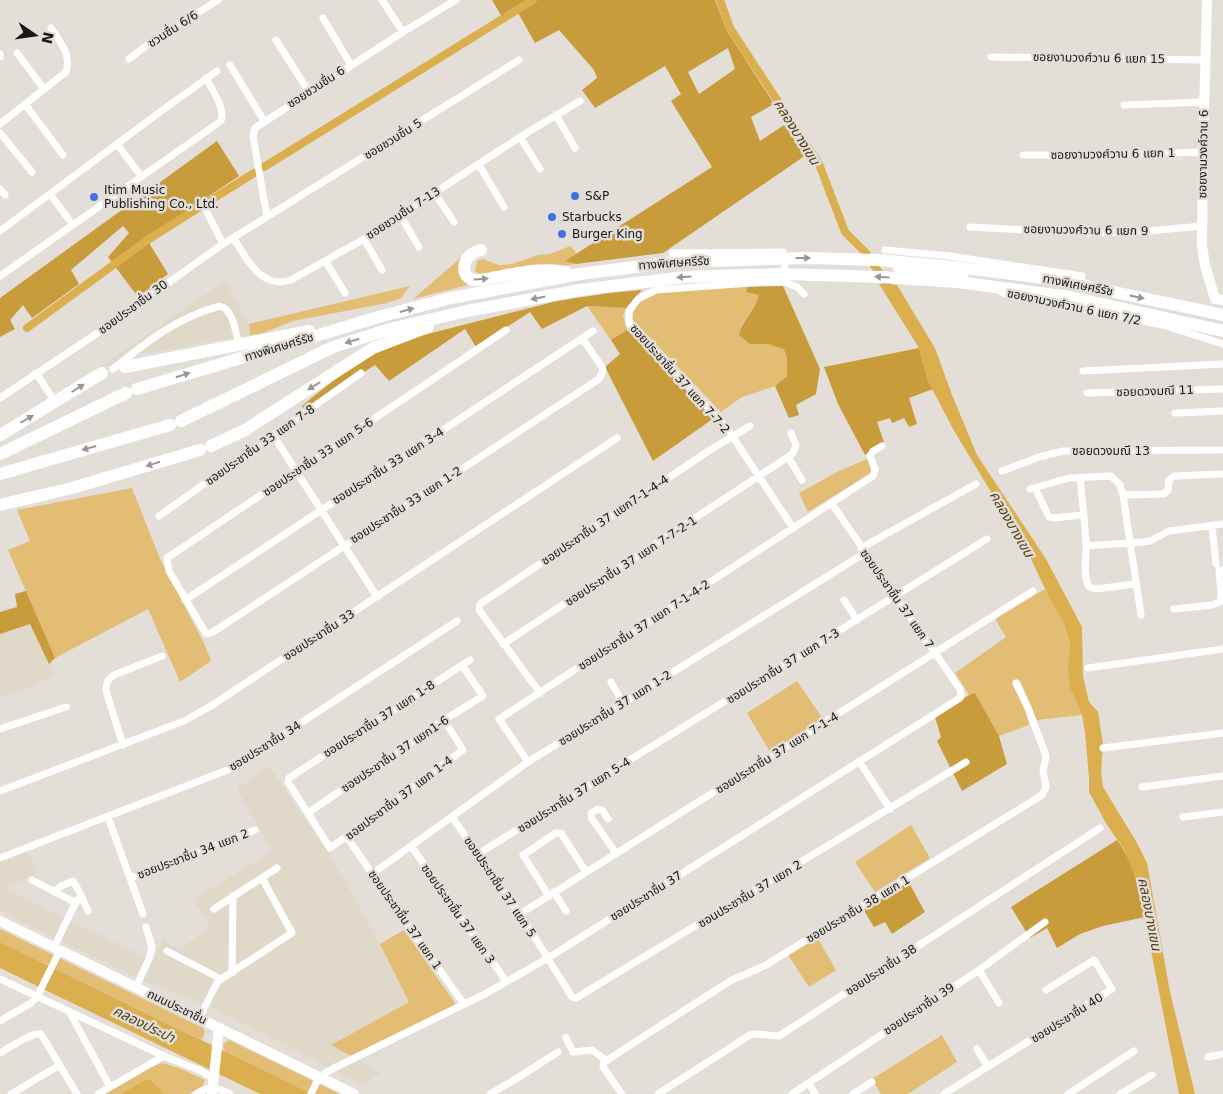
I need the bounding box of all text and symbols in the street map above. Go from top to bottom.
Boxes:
street label: ชวนชื่น 6/6 [144,6,201,50]
north arrow [10,10,60,60]
text: N [39,30,57,45]
street label: ซอยงามวงศ์วาน 6 แยก 15 [1033,50,1165,66]
street label: ซอยชวนชื่น 6 [283,62,347,111]
water label: คลองบางเขน [771,96,824,169]
street label: ซอยงามวงศ์วาน 6 [1195,109,1211,199]
street label: ซอยชวนชื่น 5 [360,114,425,162]
street label: ซอยงามวงศ์วาน 6 แยก 1 [1050,146,1176,162]
street label: ซอยชวนชื่น 7-13 [362,182,443,242]
place label: Itim Music Publishing Co., Ltd. [104,183,219,211]
place label: S&P [585,189,609,203]
marker: S&P [569,190,581,202]
marker: Itim Music Publishing Co., Ltd. [88,191,100,203]
place label: Starbucks [562,210,622,224]
marker: Starbucks [546,211,558,223]
street label: ซอยงามวงศ์วาน 6 แยก 9 [1023,222,1149,238]
place label: Burger King [572,227,643,241]
marker: Burger King [556,228,568,240]
street label: ทางพิเศษศรีรัช [638,254,710,272]
one-way arrow [795,254,811,262]
street label: ทางพิเศษศรีรัช [1042,271,1114,299]
one-way arrow [873,273,889,281]
one-way arrow [676,274,692,282]
one-way arrow [474,275,490,283]
street label: ซอยประชาชื่น 30 [94,276,170,337]
street label: ซอยงามวงศ์วาน 6 แยก 7/2 [1006,286,1142,328]
one-way arrow [1130,293,1145,301]
one-way arrow [530,294,546,302]
one-way arrow [399,306,414,314]
street label: ซอยประชาชื่น 37 แยก 7-7-2 [627,320,734,437]
street label: ทางพิเศษศรีรัช [243,330,315,364]
one-way arrow [345,338,360,345]
one-way arrow [176,371,191,379]
one-way arrow [307,381,320,390]
one-way arrow [72,383,85,393]
street label: ซอยดวงมณี 11 [1116,383,1194,399]
street label: ซอยประชาชื่น 33 แยก 7-8 [201,400,317,488]
street label: ซอยประชาชื่น 33 แยก 5-6 [259,413,376,499]
one-way arrow [21,414,34,423]
street label: ซอยประชาชื่น 33 แยก 3-4 [328,423,446,507]
street label: ซอยดวงมณี 13 [1072,444,1150,458]
one-way arrow [82,445,97,453]
one-way arrow [145,460,160,468]
street label: ซอยประชาชื่น 33 แยก 1-2 [346,462,464,546]
street label: ซอยประชาชื่น 37 แยก7-1-4-4 [538,470,671,568]
water label: คลองบางเขน [987,488,1038,561]
street label: ซอยประชาชื่น 37 แยก 7-7-2-1 [561,511,700,609]
street label: ซอยประชาชื่น 37 แยก 7 [857,545,938,652]
street label: ซอยประชาชื่น 37 แยก 7-1-4-2 [574,575,713,673]
street label: ซอยประชาชื่น 33 [280,605,357,663]
street label: ซอยประชาชื่น 37 แยก 7-3 [723,624,842,706]
street label: ซอยประชาชื่น 37 แยก 1-2 [555,666,674,748]
street label: ซอยประชาชื่น 37 แยก 1-8 [319,676,437,760]
street label: ซอยประชาชื่น 37 แยก 7-1-4 [712,708,841,797]
street label: ซอยประชาชื่น 37 แยก1-6 [338,711,451,795]
street label: ซอยประชาชื่น 34 [225,717,304,774]
street label: ซอยประชาชื่น 37 แยก 1-4 [342,752,455,843]
street label: ซอยประชาชื่น 37 แยก 5-4 [514,753,633,835]
street label: ซอยประชาชื่น 34 แยก 2 [135,824,251,882]
street label: ซอยประชาชื่น 37 แยก 5 [461,833,541,940]
street label: ซอนประชาชื่น 37 แยก 2 [695,856,804,931]
street label: ซอยประชาชื่น 37 แยก 3 [418,860,499,967]
street label: ซอยประชาชื่น 37 แยก 1 [365,866,446,973]
street label: ซอยประชาชื่น 37 [606,867,685,924]
street label: ซอยประชาชื่น 38 แยก 1 [803,871,912,945]
water label: คลองบางเขน [1135,876,1165,953]
street label: ซอยประชาชื่น 38 [842,940,919,998]
street label: ซอยประชาชื่น 39 [880,979,957,1038]
street label: ถนนประชาชื่น [145,985,210,1027]
street label: ซอยประชาชื่น 40 [1027,989,1106,1046]
water label: คลองประปา [111,1002,178,1046]

